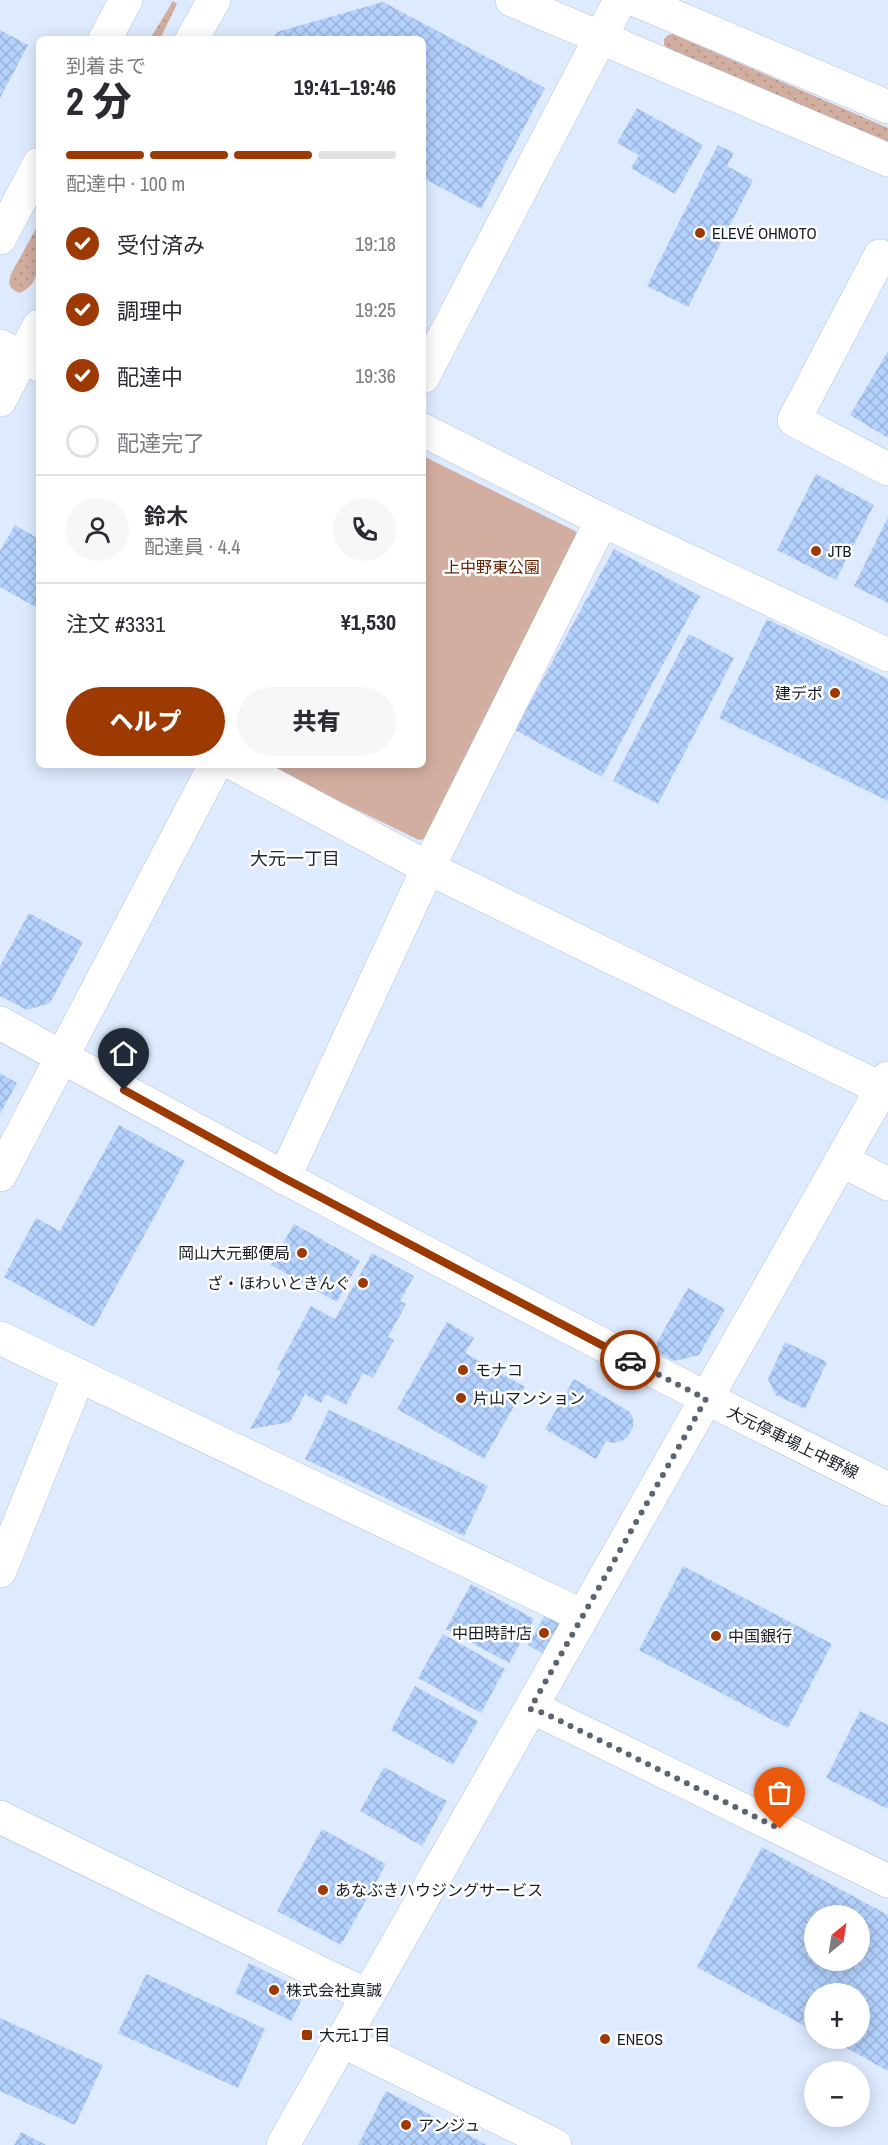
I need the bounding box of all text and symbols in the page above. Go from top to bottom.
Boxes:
text: 到着まで [66,52,146,79]
text: 19:41–19:46 [294,72,396,102]
text: 2 分 [66,75,132,127]
text: 配達中 · 100 m [66,170,185,197]
place label: ELEVÉ OHMOTO [712,222,817,244]
marker: ELEVÉ OHMOTO [693,226,707,240]
icon: check [66,227,99,260]
text: 受付済み [117,230,205,260]
text: 19:18 [355,230,396,257]
icon: check [66,293,99,326]
text: 調理中 [117,296,183,326]
text: 19:25 [355,296,396,323]
icon: check [66,359,99,392]
text: 配達中 [117,362,183,392]
text: 19:36 [355,362,396,389]
text: 配達完了 [117,428,205,458]
button: person [66,498,129,561]
button: phone [333,498,396,561]
text: 鈴木 [144,501,188,531]
text: 配達員 · 4.4 [144,533,240,560]
place label: JTB [828,540,852,562]
marker: JTB [809,544,823,558]
park label: 上中野東公園 [444,556,540,578]
text: ¥1,530 [341,607,396,637]
text: 注文 #3331 [66,609,165,639]
place label: 建デポ [775,682,823,704]
marker: 建デポ [828,686,842,700]
button: ヘルプ [66,687,225,756]
button: 共有 [237,687,396,756]
district label: 大元一丁目 [250,846,340,871]
pin [98,1028,149,1090]
icon: home [107,1037,140,1070]
place label: 岡山大元郵便局 [178,1242,290,1264]
marker: 岡山大元郵便局 [295,1246,309,1260]
place label: ざ・ほわいときんぐ [207,1272,351,1294]
marker: ざ・ほわいときんぐ [356,1276,370,1290]
courier [600,1330,660,1390]
icon: car [614,1344,647,1377]
place label: モナコ [475,1359,523,1381]
marker: モナコ [456,1363,470,1377]
place label: 片山マンション [473,1387,585,1409]
marker: 片山マンション [454,1391,468,1405]
street label: 大元停車場上中野線 [723,1401,863,1483]
place label: 中田時計店 [452,1622,532,1644]
place label: 中国銀行 [728,1625,792,1647]
marker: 中田時計店 [537,1626,551,1640]
marker: 中国銀行 [709,1629,723,1643]
pin [754,1767,805,1829]
icon: bag [763,1776,796,1809]
place label: あなぶきハウジングサービス [335,1879,543,1901]
marker: あなぶきハウジングサービス [316,1883,330,1897]
north arrow [804,1905,870,1971]
map controls [804,1905,870,2127]
place label: 株式会社真誠 [286,1979,382,2001]
marker: 株式会社真誠 [267,1983,281,1997]
button: + [804,1983,870,2049]
place label: 大元1丁目 [319,2024,390,2046]
marker: 大元1丁目 [300,2028,314,2042]
place label: ENEOS [617,2028,663,2050]
marker: ENEOS [598,2032,612,2046]
button: − [804,2061,870,2127]
place label: アンジュ [418,2114,480,2136]
marker: アンジュ [399,2118,413,2132]

